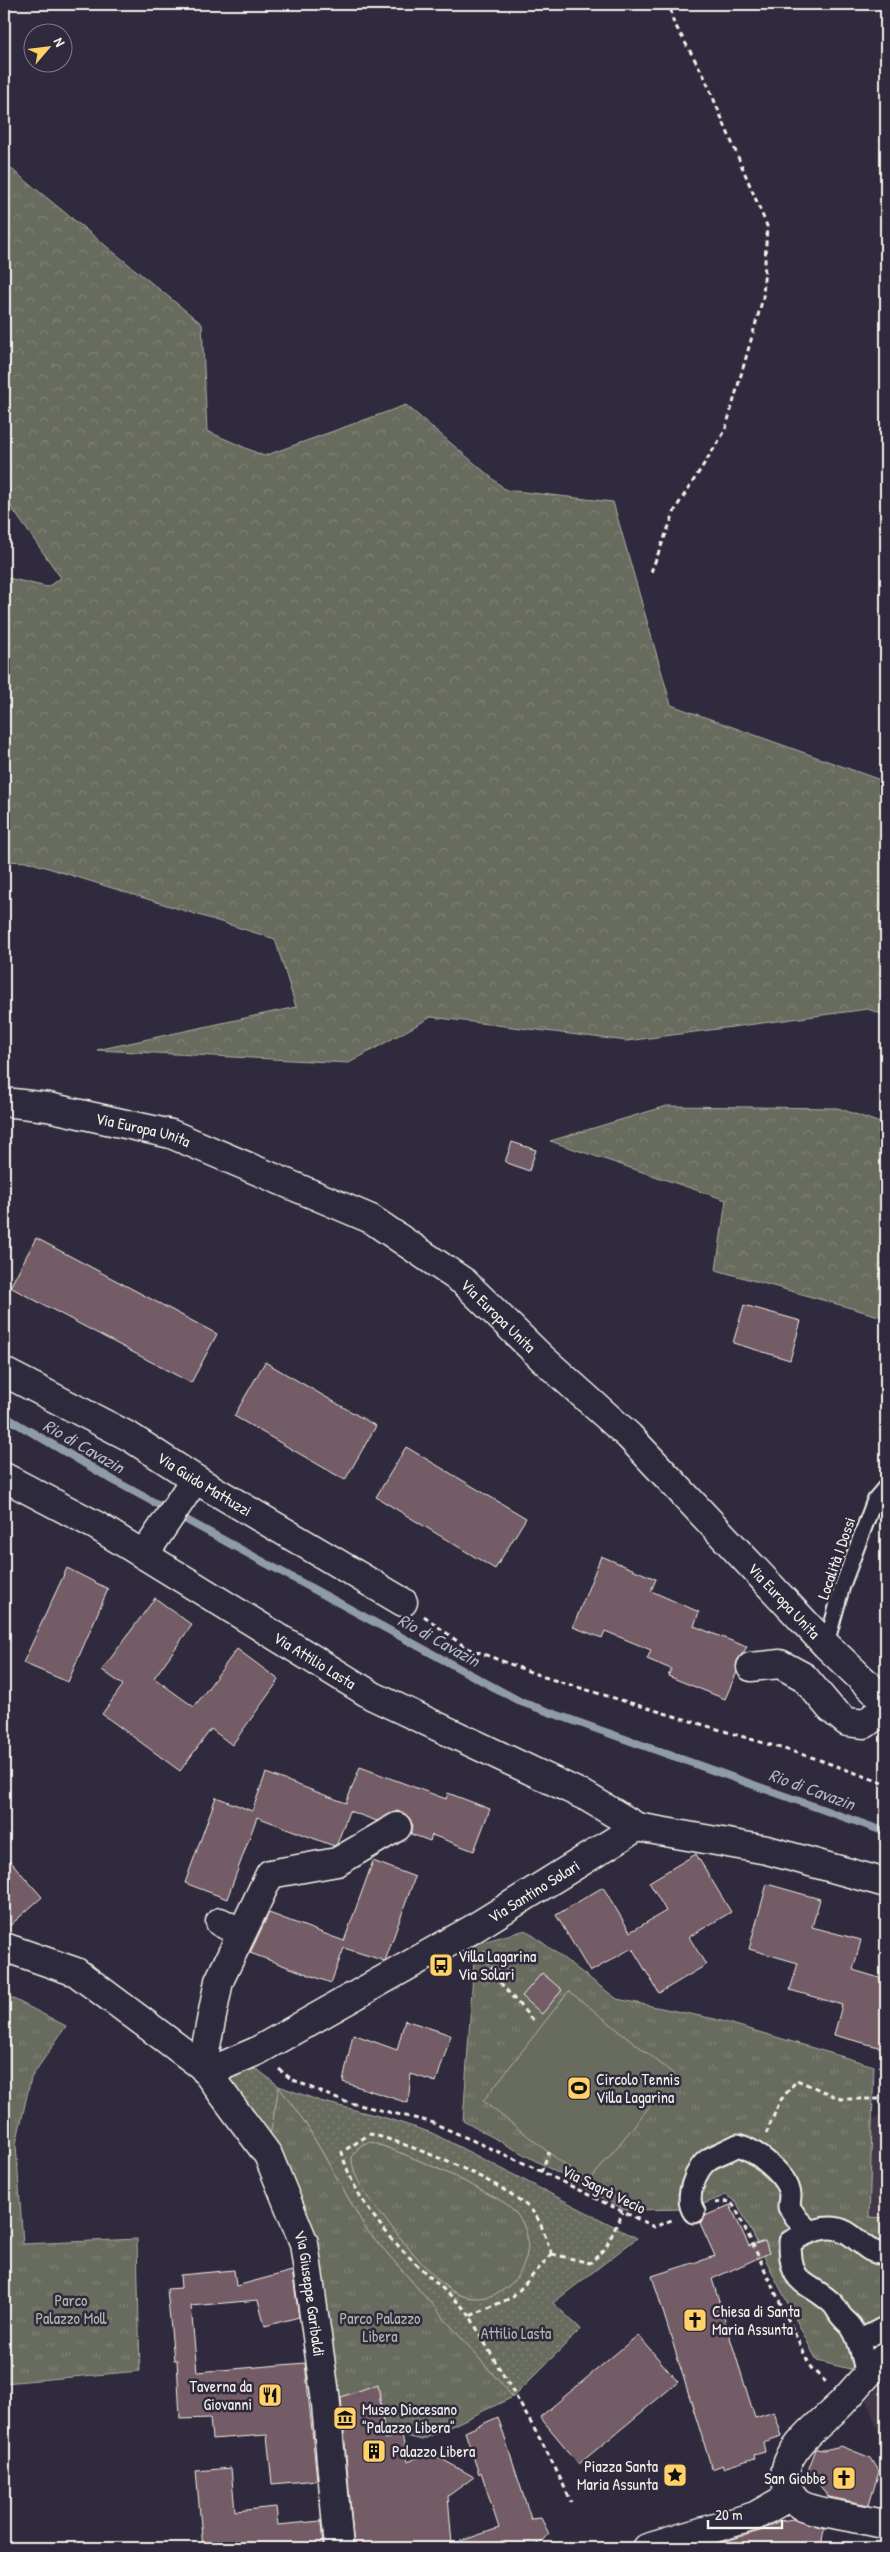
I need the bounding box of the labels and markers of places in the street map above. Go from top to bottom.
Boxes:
place label: Villa Lagarina Via Solari [458,1945,536,1985]
bus stop icon: Villa Lagarina Via Solari [428,1952,454,1978]
place label: Circolo Tennis Villa Lagarina [596,2068,680,2108]
sports icon: Circolo Tennis Villa Lagarina [566,2075,592,2101]
place label: Chiesa di Santa Maria Assunta [712,2300,800,2340]
church icon: Chiesa di Santa Maria Assunta [682,2307,708,2333]
place label: Taverna da Giovanni [190,2375,252,2415]
restaurant icon: Taverna da Giovanni [257,2382,283,2408]
place label: Museo Diocesano "Palazzo Libera" [362,2398,457,2438]
museum icon: Museo Diocesano "Palazzo Libera" [332,2405,358,2431]
building icon: Palazzo Libera [361,2438,387,2464]
place label: Palazzo Libera [392,2440,475,2462]
place label: Piazza Santa Maria Assunta [577,2455,658,2495]
place icon: Piazza Santa Maria Assunta [662,2462,688,2488]
church icon: San Giobbe [831,2465,857,2491]
place label: San Giobbe [764,2467,827,2489]

